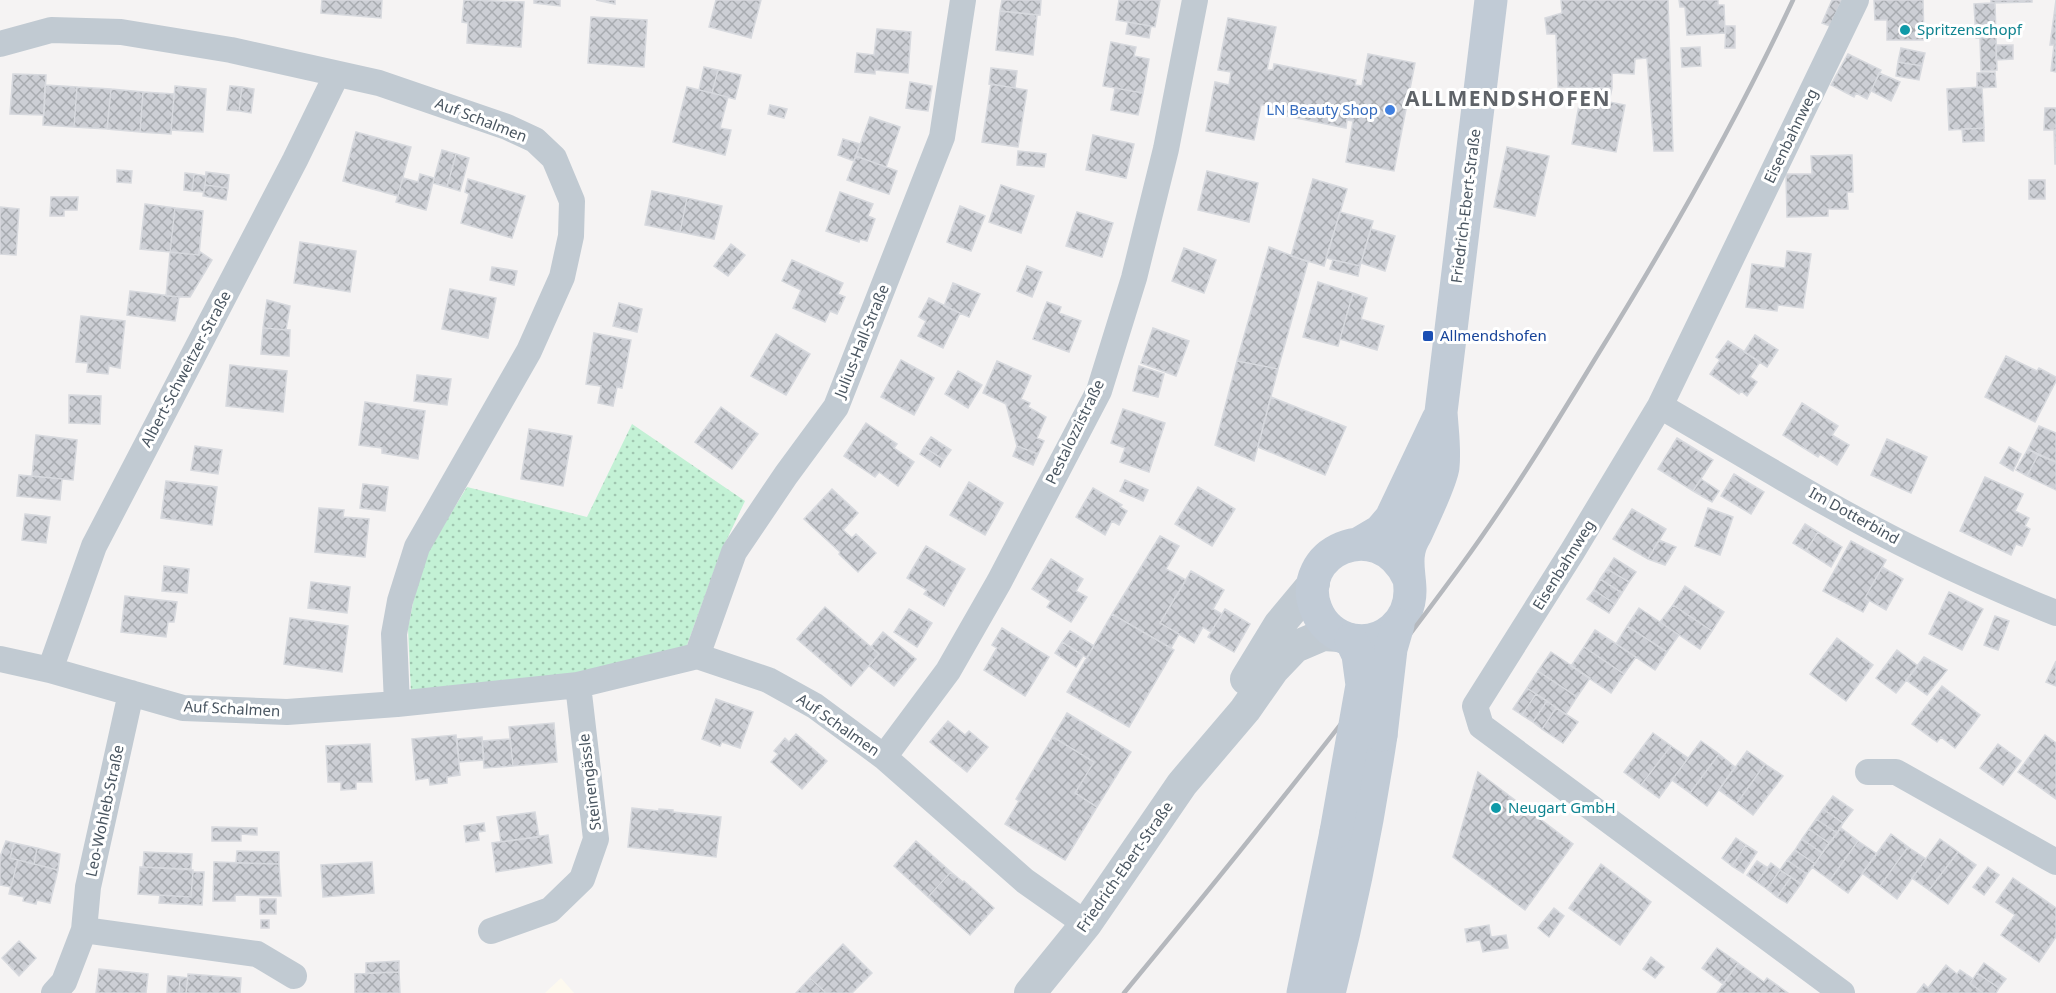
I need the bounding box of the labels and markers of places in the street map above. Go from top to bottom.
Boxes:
place label: Spritzenschopf [1917,19,2023,39]
marker: Spritzenschopf [1898,23,1912,37]
place label: LN Beauty Shop [1266,99,1378,119]
marker: LN Beauty Shop [1383,103,1397,117]
place label: Allmendshofen [1440,325,1547,345]
marker: Allmendshofen [1421,329,1435,343]
place label: Neugart GmbH [1508,797,1616,817]
marker: Neugart GmbH [1489,801,1503,815]

